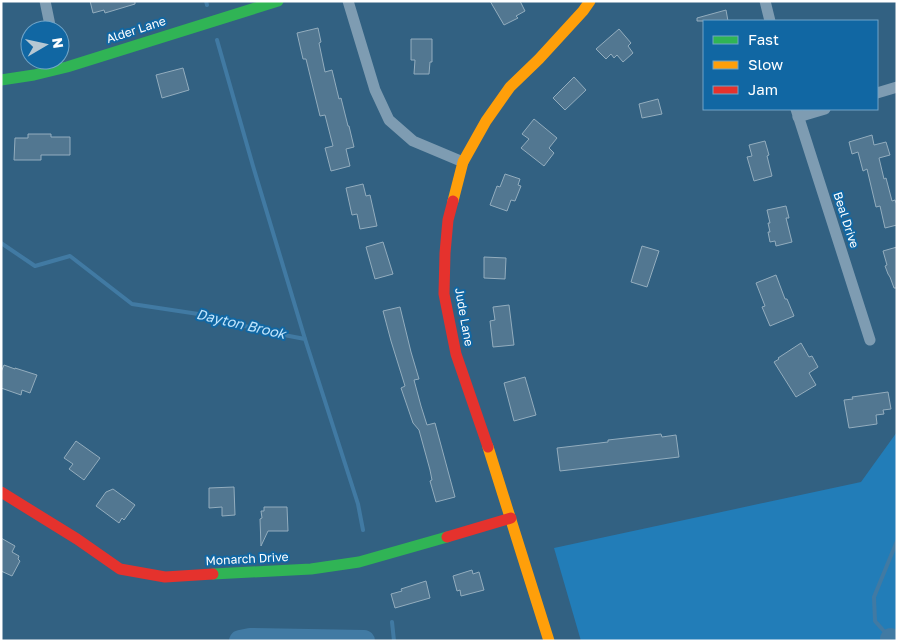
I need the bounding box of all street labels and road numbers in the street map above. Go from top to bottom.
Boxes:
street label: Alder Lane [104,13,168,46]
street label: Beal Drive [830,190,863,250]
street label: Jude Lane [452,286,477,347]
street label: Monarch Drive [205,549,289,568]

